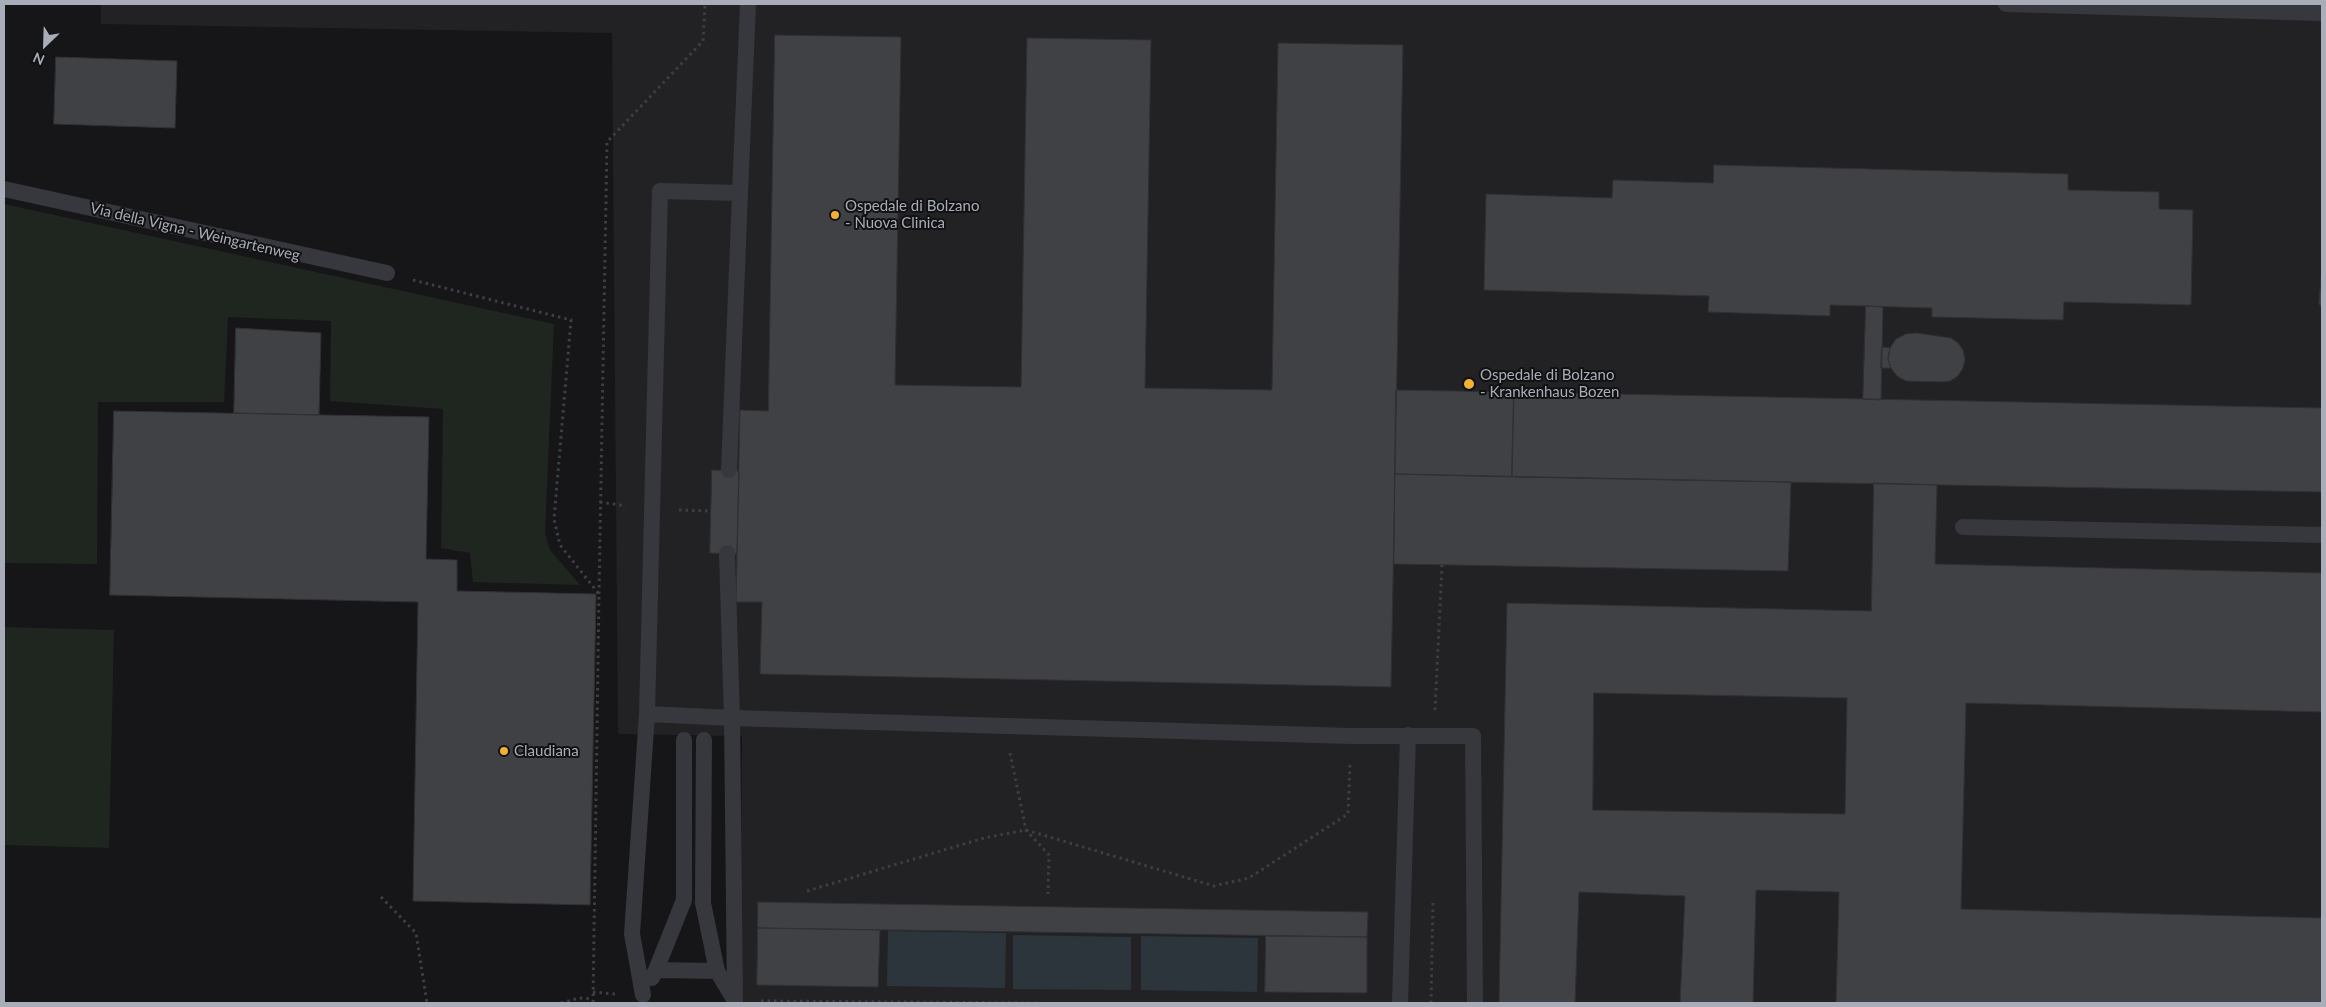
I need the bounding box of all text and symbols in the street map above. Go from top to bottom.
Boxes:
north arrow [20,20,70,70]
text: N [30,49,47,69]
place label: Ospedale di Bolzano - Nuova Clinica [845,197,979,232]
street label: Via della Vigna - Weingartenweg [88,199,302,265]
marker: Ospedale di Bolzano - Nuova Clinica [829,209,841,221]
place label: Ospedale di Bolzano - Krankenhaus Bozen [1480,366,1619,401]
marker: Ospedale di Bolzano - Krankenhaus Bozen [1462,377,1476,391]
place label: Claudiana [514,742,579,760]
marker: Claudiana [498,745,510,757]

